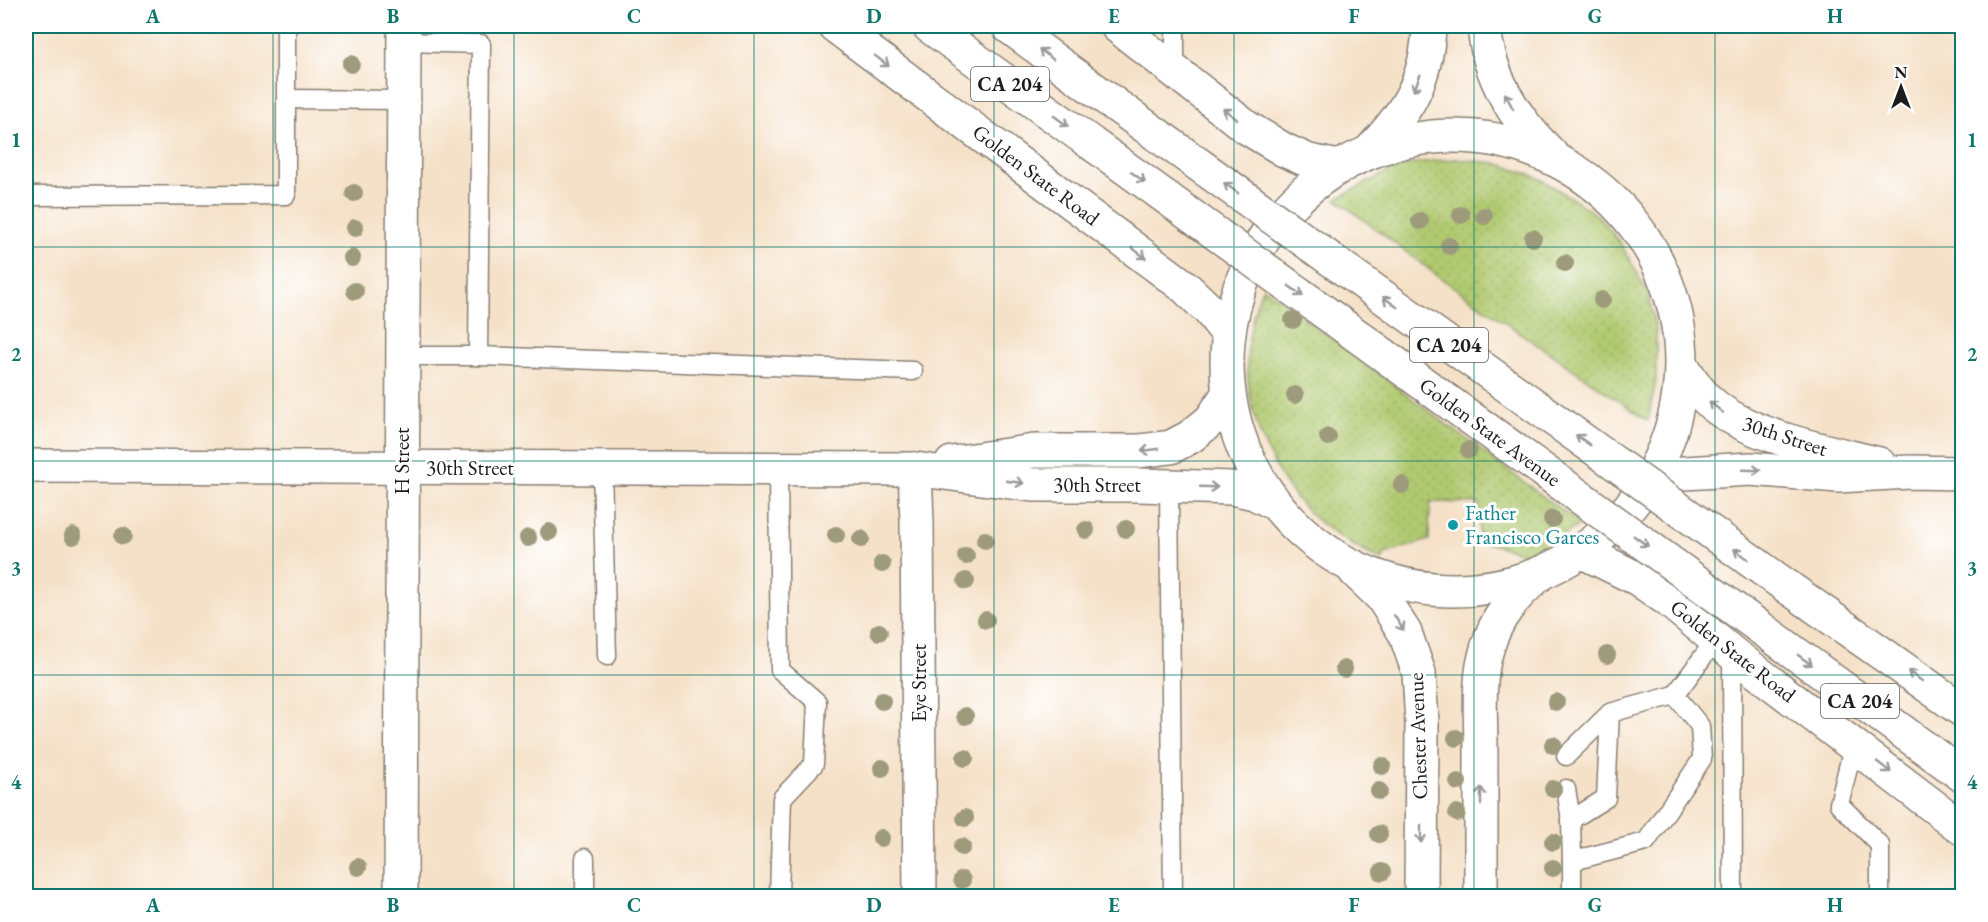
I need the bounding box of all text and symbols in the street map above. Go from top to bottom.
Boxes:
text: A [145,3,161,29]
text: B [387,3,399,29]
text: C [627,3,641,29]
text: D [866,3,882,29]
text: E [1108,3,1120,29]
text: F [1349,3,1360,29]
text: G [1588,3,1602,29]
text: H [1827,3,1843,29]
one-way arrow [1039,47,1055,60]
one-way arrow [874,54,890,67]
north arrow [1871,57,1931,117]
text: N [1895,62,1908,83]
road number: CA 204 [971,67,1049,101]
one-way arrow [1411,73,1422,91]
one-way arrow [1503,93,1515,110]
one-way arrow [1223,108,1239,121]
one-way arrow [1053,115,1069,128]
street label: Golden State Road [967,118,1105,231]
text: 1 [11,127,21,153]
text: 1 [1967,127,1977,153]
one-way arrow [1130,171,1146,183]
one-way arrow [1224,182,1240,195]
one-way arrow [1131,246,1147,259]
one-way arrow [1288,285,1304,298]
one-way arrow [1382,296,1398,308]
road number: CA 204 [1410,328,1488,362]
text: 2 [11,341,22,367]
text: 2 [1967,341,1978,367]
street label: Golden State Avenue [1414,371,1566,492]
one-way arrow [1709,401,1725,414]
street label: 30th Street [1739,409,1832,462]
street label: H Street [388,427,415,495]
one-way arrow [1575,434,1591,446]
one-way arrow [1141,445,1160,456]
street label: 30th Street [426,454,514,481]
one-way arrow [1741,464,1761,476]
street label: 30th Street [1053,471,1141,498]
one-way arrow [1004,477,1024,488]
one-way arrow [1199,482,1219,493]
place label: Father Francisco Garces [1465,499,1599,550]
marker: Father Francisco Garces [1446,518,1460,532]
one-way arrow [1633,535,1649,547]
one-way arrow [1733,548,1750,560]
text: 3 [11,555,21,581]
text: 3 [1967,555,1977,581]
street label: Golden State Road [1665,593,1802,708]
one-way arrow [1392,614,1405,631]
street label: Eye Street [905,643,932,722]
one-way arrow [1797,654,1813,666]
one-way arrow [1907,670,1923,682]
street label: Chester Avenue [1402,672,1433,800]
road number: CA 204 [1821,684,1899,718]
one-way arrow [1876,761,1892,774]
text: 4 [11,769,22,795]
text: 4 [1967,769,1978,795]
one-way arrow [1475,787,1487,807]
one-way arrow [1415,824,1427,844]
text: A [145,892,161,918]
text: B [387,892,399,918]
text: C [627,892,641,918]
text: D [866,892,882,918]
text: E [1108,892,1120,918]
text: F [1349,892,1360,918]
text: G [1588,892,1602,918]
text: H [1827,892,1843,918]

